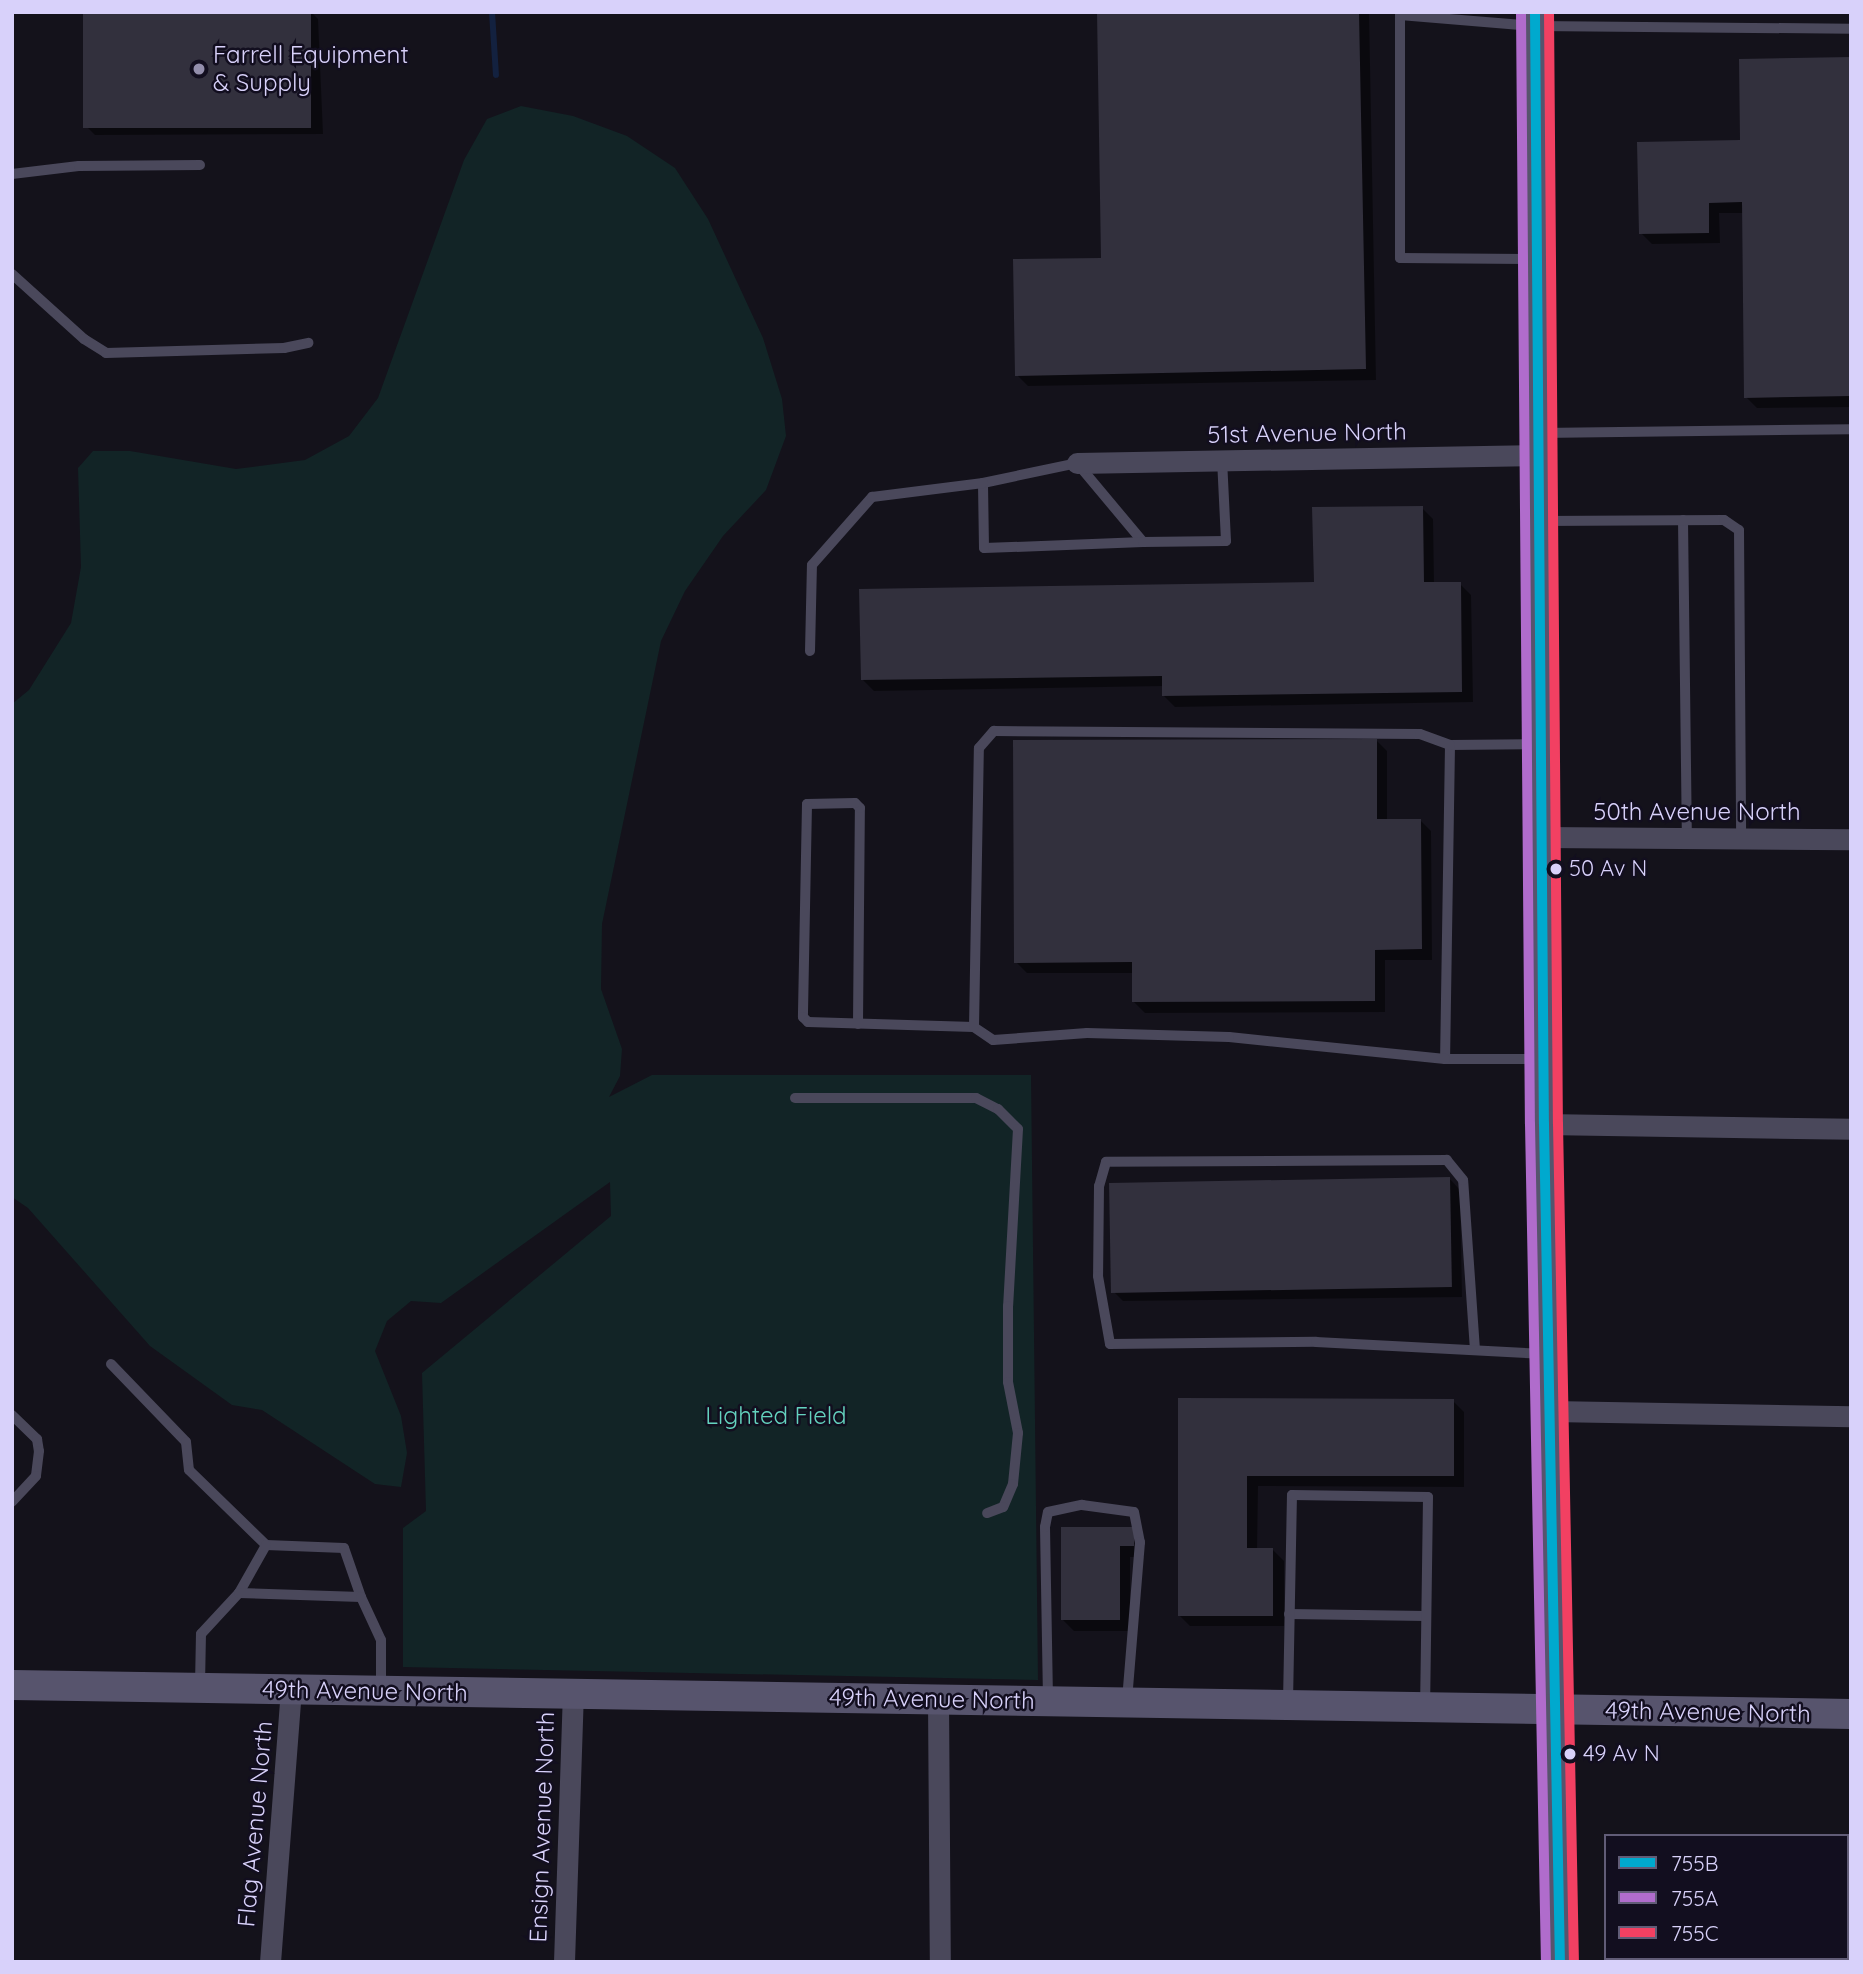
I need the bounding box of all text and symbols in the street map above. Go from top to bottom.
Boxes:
place label: Farrell Equipment & Supply [213,41,409,97]
marker: Farrell Equipment & Supply [191,61,207,77]
street label: 51st Avenue North [1207,417,1407,449]
street label: 50th Avenue North [1593,798,1801,826]
place label: 50 Av N [1569,856,1647,882]
marker: 50 Av N [1549,862,1563,876]
park label: Lighted Field [705,1402,847,1430]
street label: 49th Avenue North [262,1675,468,1707]
street label: 49th Avenue North [829,1683,1035,1715]
street label: 49th Avenue North [1605,1696,1811,1728]
street label: Ensign Avenue North [524,1711,560,1943]
street label: Flag Avenue North [232,1720,278,1928]
place label: 49 Av N [1583,1741,1660,1767]
marker: 49 Av N [1563,1747,1577,1761]
legend [1604,1834,1849,1960]
text: 755B [1671,1850,1718,1876]
text: 755A [1671,1885,1718,1911]
text: 755C [1671,1920,1718,1946]

